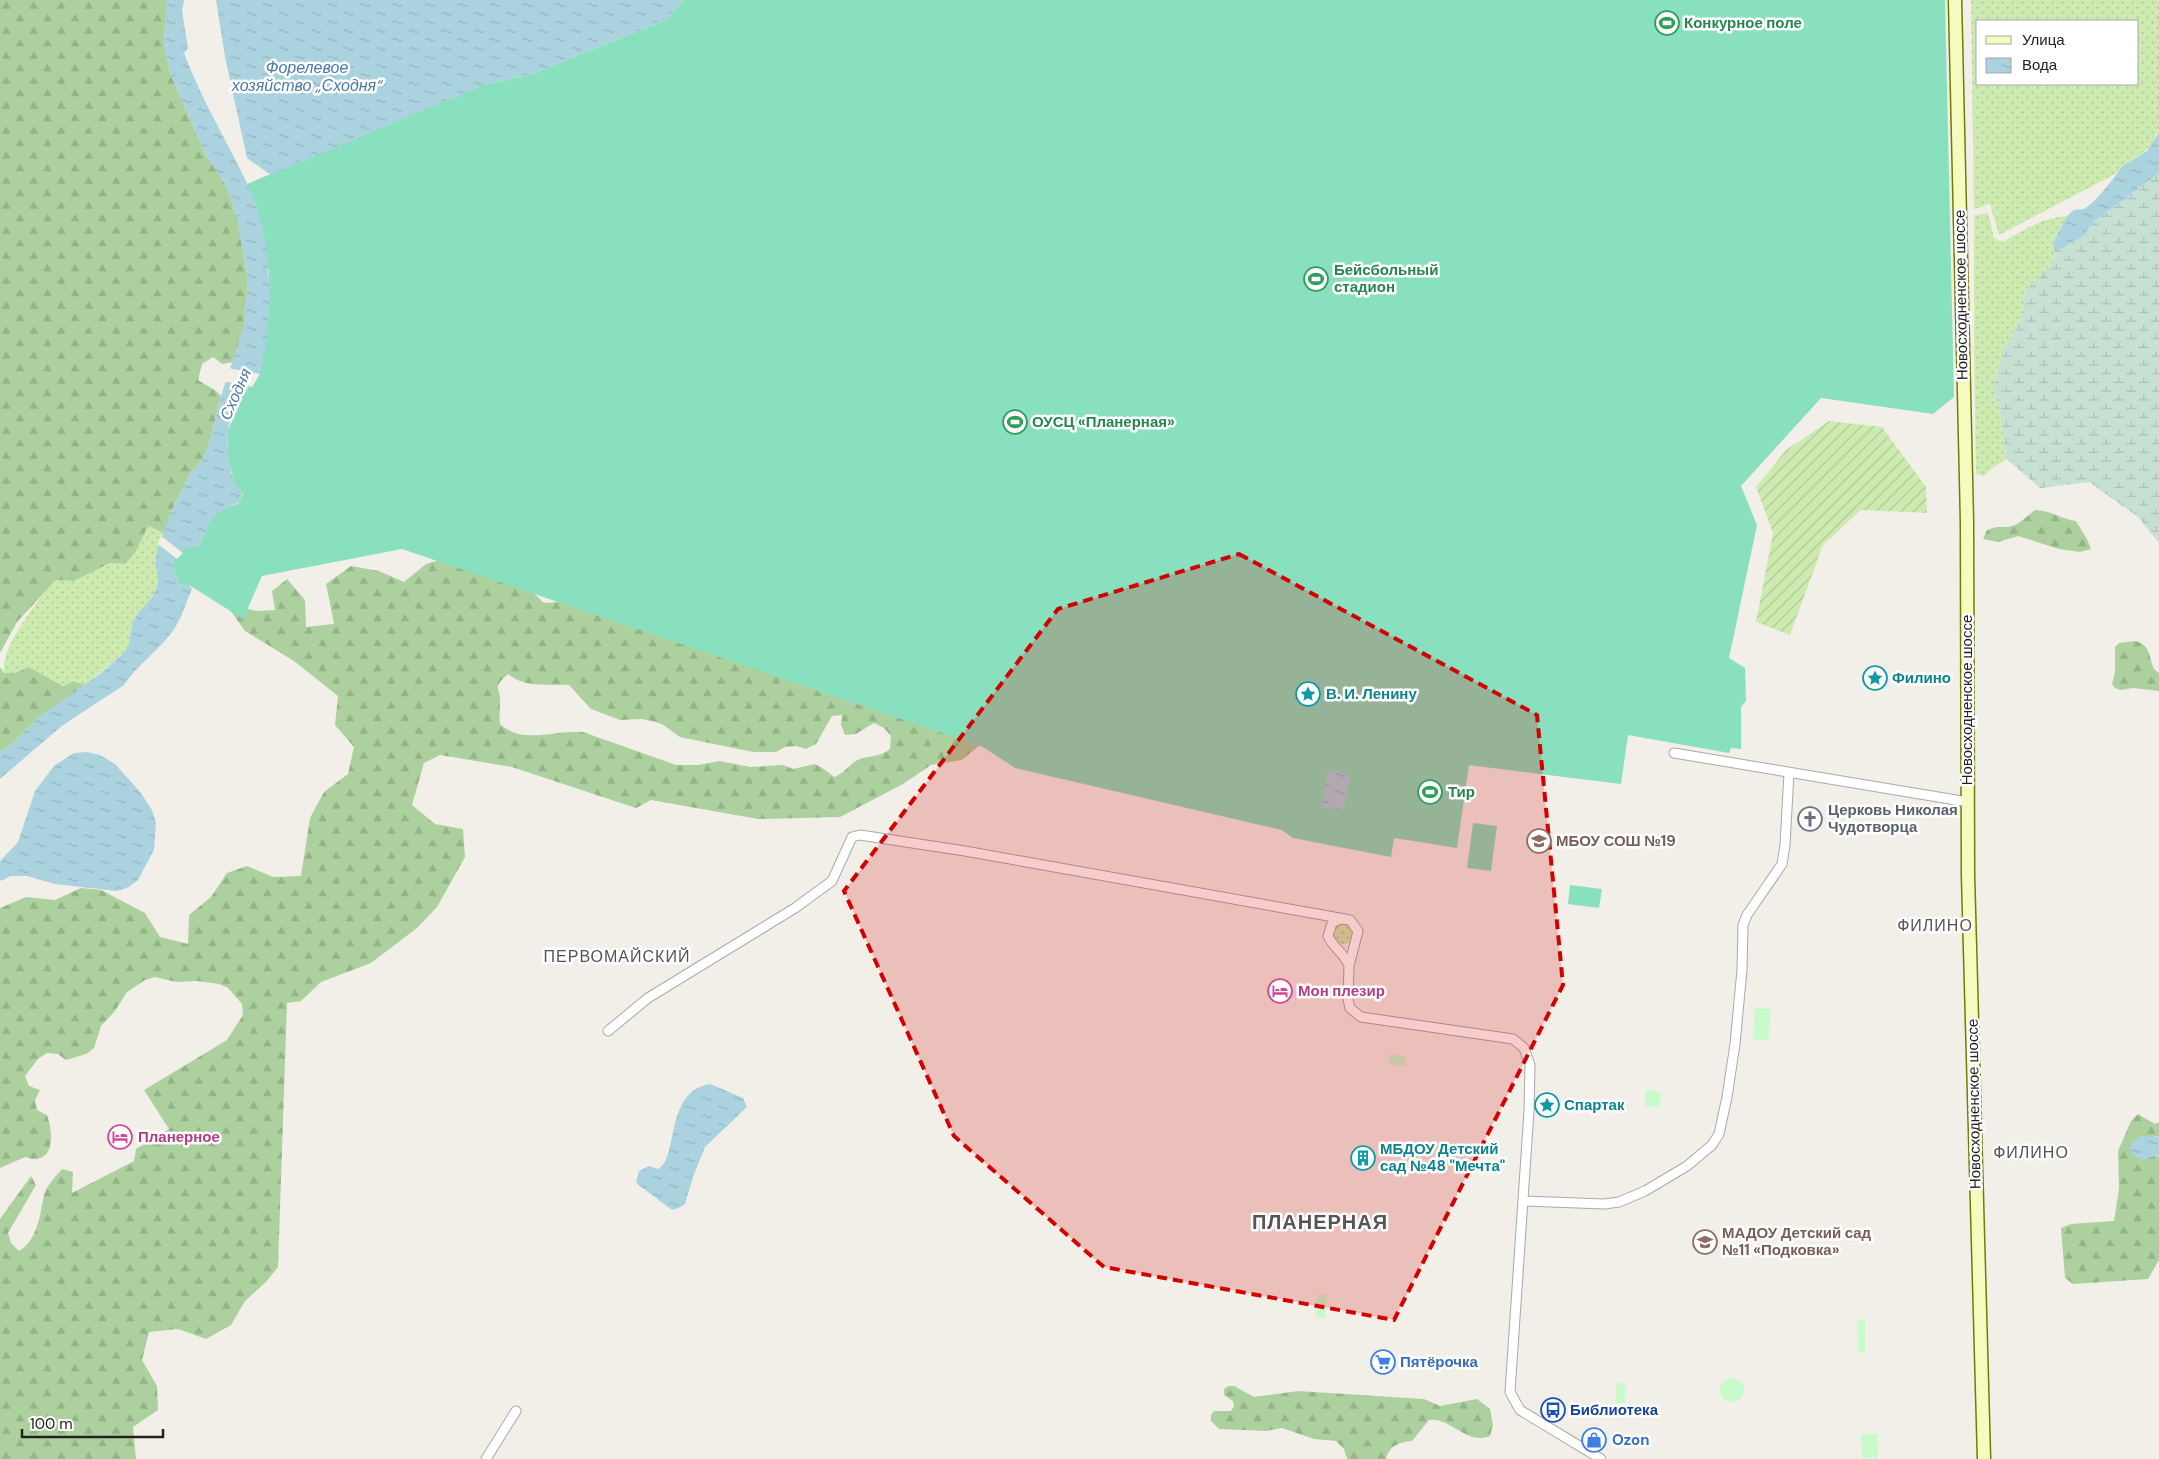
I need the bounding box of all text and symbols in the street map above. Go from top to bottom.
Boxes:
sports icon: Конкурное поле [1654,10,1680,36]
place label: Конкурное поле [1684,13,1802,33]
legend [1976,20,2139,85]
text: Улица [2022,30,2065,50]
text: Вода [2022,55,2058,75]
water label: Форелевое хозяйство „Сходня“ [231,57,383,96]
street label: Новосходненское шоссе [1950,210,1972,380]
place label: Бейсбольный стадион [1334,260,1438,297]
sports icon: Бейсбольный стадион [1303,266,1329,292]
water label: Сходня [215,365,256,423]
sports icon: ОУСЦ «Планерная» [1002,409,1028,435]
place label: ОУСЦ «Планерная» [1032,412,1175,432]
street label: Новосходненское шоссе [1957,615,1977,785]
place icon: Филино [1862,665,1888,691]
place label: Филино [1892,668,1951,688]
place icon: В. И. Ленину [1295,681,1321,707]
place label: В. И. Ленину [1326,684,1417,704]
sports icon: Тир [1417,779,1443,805]
place label: Тир [1448,782,1475,802]
place label: Церковь Николая Чудотворца [1828,800,1958,837]
church icon: Церковь Николая Чудотворца [1797,806,1823,832]
school or university icon: МБОУ СОШ №19 [1526,828,1552,854]
place label: МБОУ СОШ №19 [1556,831,1676,851]
district label: ФИЛИНО [1897,915,1973,936]
district label: ПЕРВОМАЙСКИЙ [544,946,690,967]
hotel icon: Мон плезир [1267,978,1293,1004]
place label: Мон плезир [1298,981,1385,1001]
street label: Новосходненское шоссе [1963,1019,1985,1189]
place icon: Спартак [1534,1092,1560,1118]
place label: Спартак [1564,1095,1625,1115]
hotel icon: Планерное [107,1124,133,1150]
place label: Планерное [138,1127,220,1147]
place label: МБДОУ Детский сад №48 "Мечта" [1380,1139,1505,1176]
district label: ФИЛИНО [1993,1142,2069,1163]
building icon: МБДОУ Детский сад №48 "Мечта" [1350,1145,1376,1171]
district label: ПЛАНЕРНАЯ [1252,1209,1388,1235]
place label: МАДОУ Детский сад №11 «Подковка» [1722,1223,1872,1260]
school or university icon: МАДОУ Детский сад №11 «Подковка» [1692,1229,1718,1255]
supermarket icon: Пятёрочка [1370,1349,1396,1375]
place label: Пятёрочка [1400,1352,1478,1372]
bus stop icon: Библиотека [1540,1397,1566,1423]
place label: Библиотека [1570,1400,1659,1420]
scale bar [22,1406,164,1438]
text: 100 m [30,1414,73,1434]
shop icon: Ozon [1581,1427,1607,1453]
place label: Ozon [1612,1430,1650,1450]

